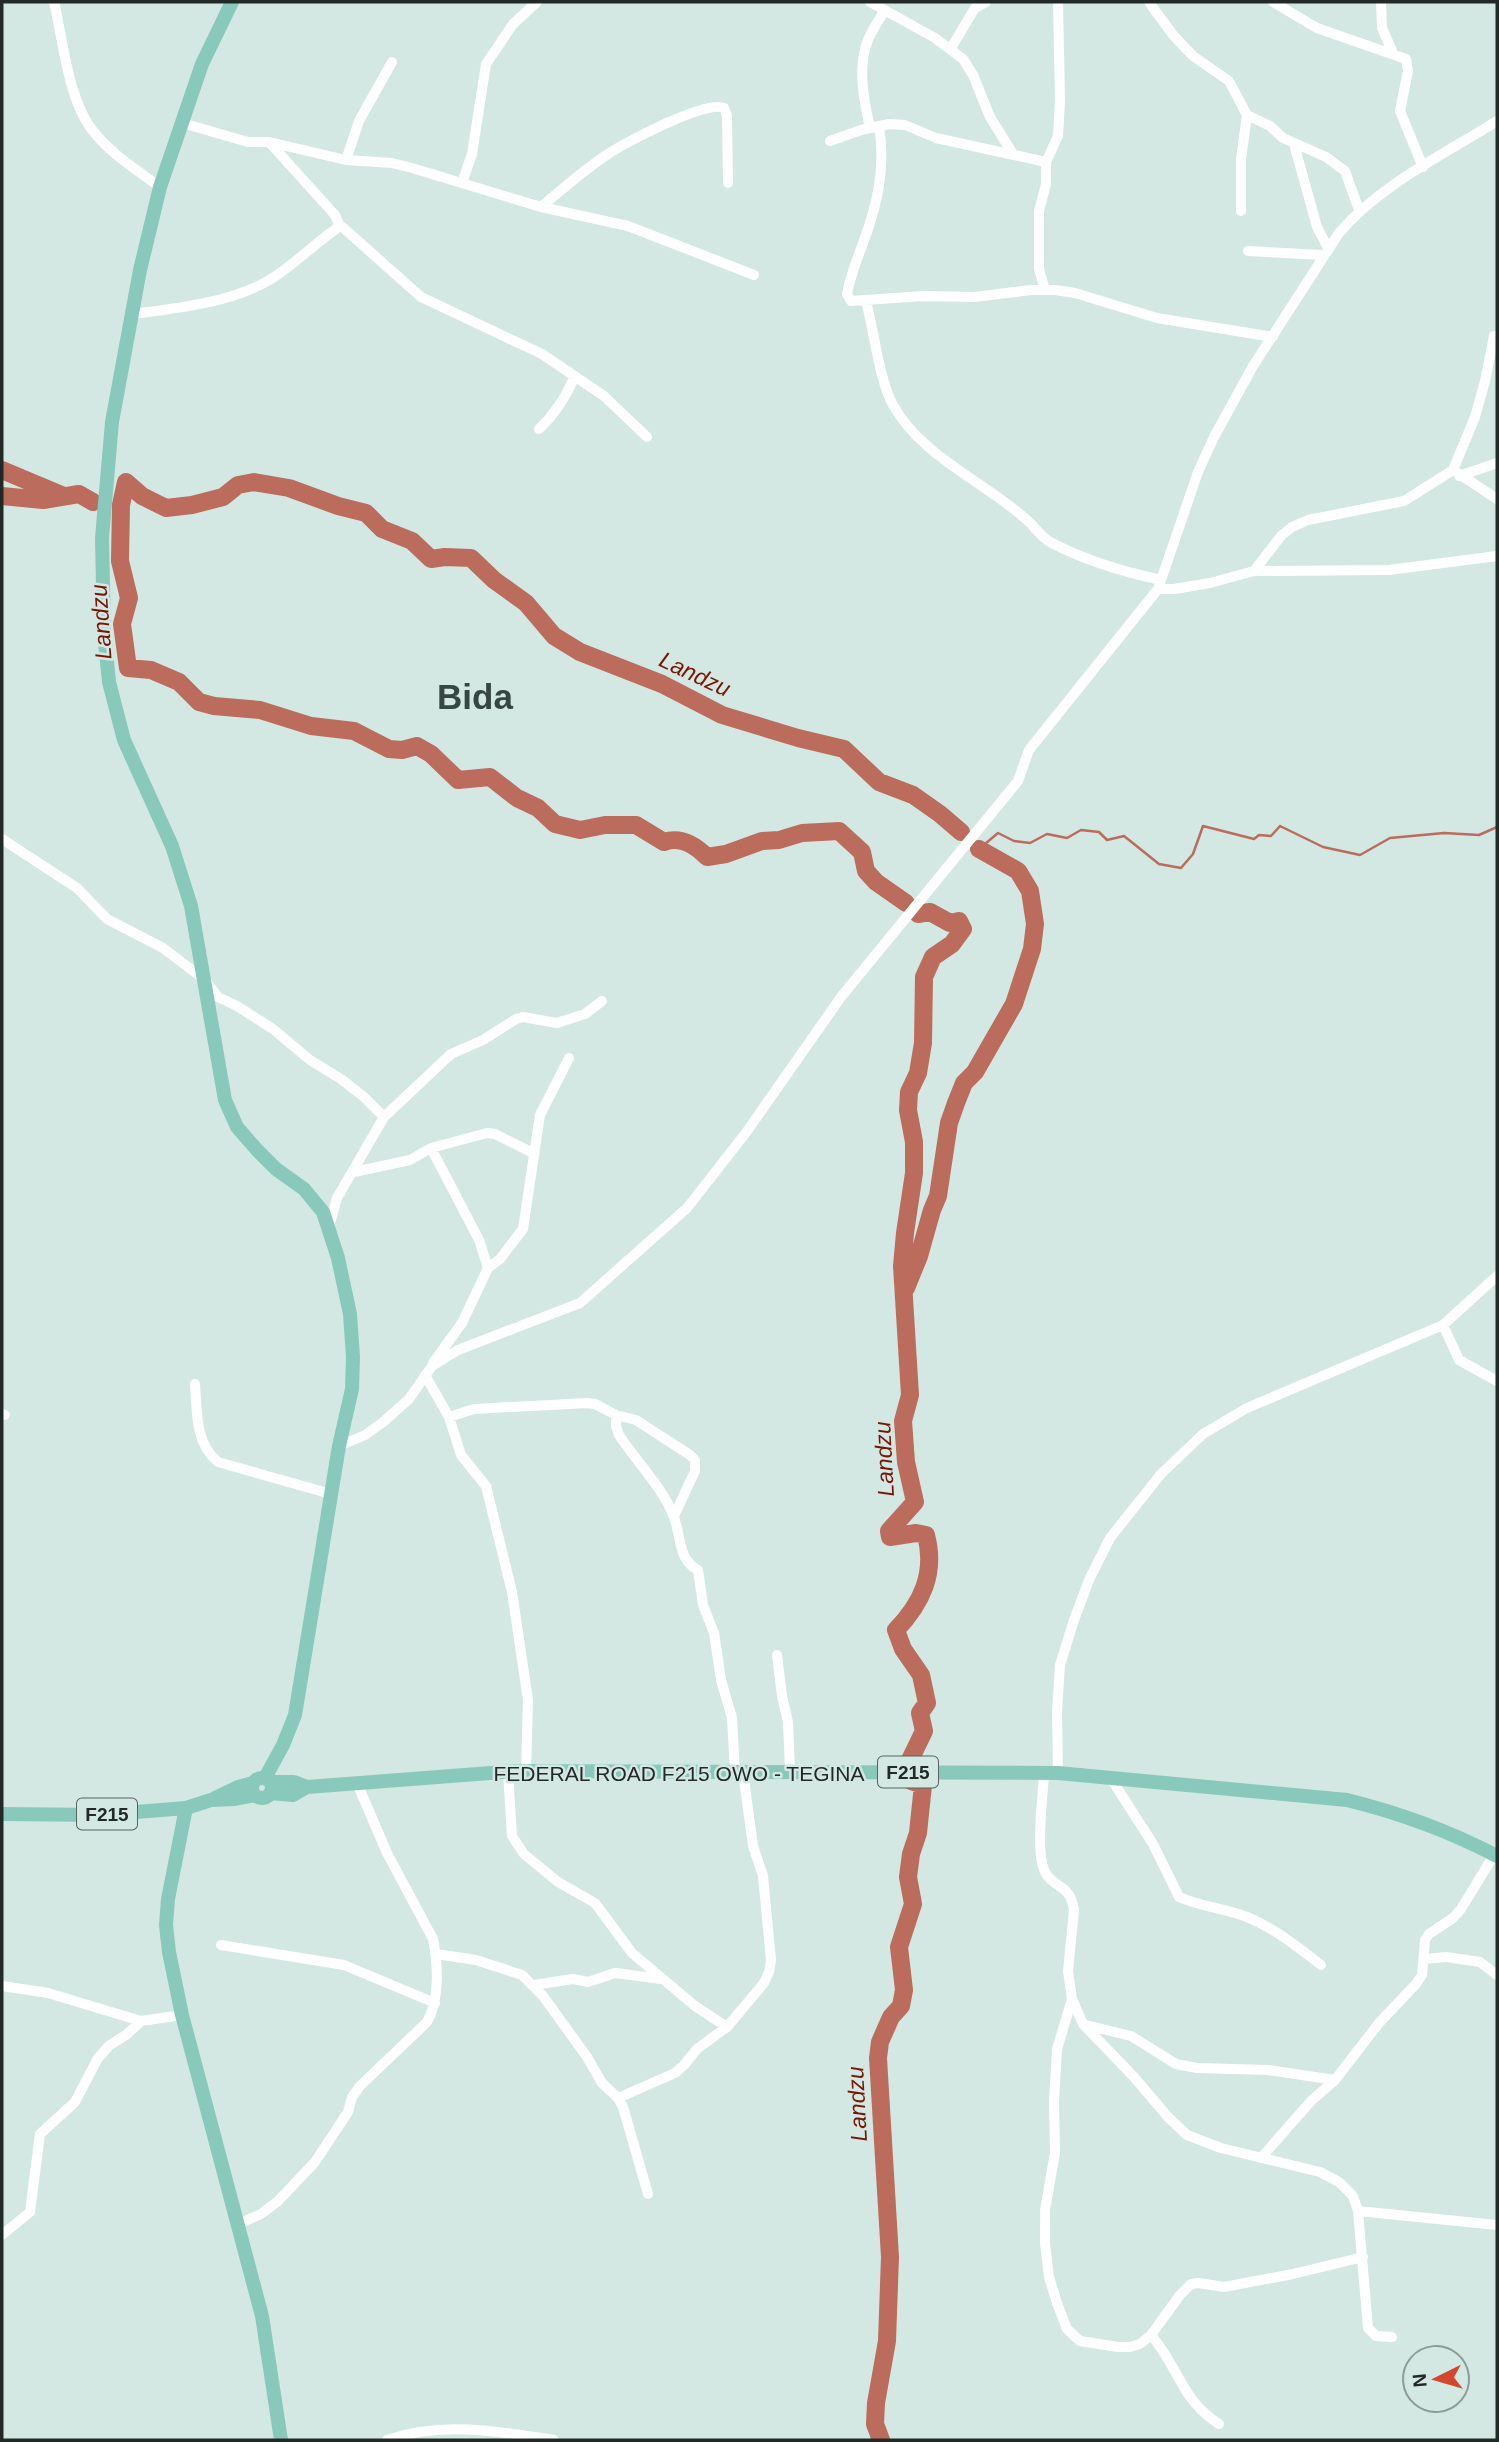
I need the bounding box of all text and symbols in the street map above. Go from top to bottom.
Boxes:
water label: Landzu [85,583,117,661]
water label: Landzu [655,646,735,702]
district label: Bida [437,677,513,716]
water label: Landzu [869,1420,899,1497]
road number: F215 [878,1756,938,1788]
street label: FEDERAL ROAD F215 OWO - TEGINA [493,1762,865,1785]
road number: F215 [77,1798,137,1830]
water label: Landzu [842,2065,872,2142]
north arrow [1401,2344,1471,2414]
text: N [1409,2373,1431,2388]

